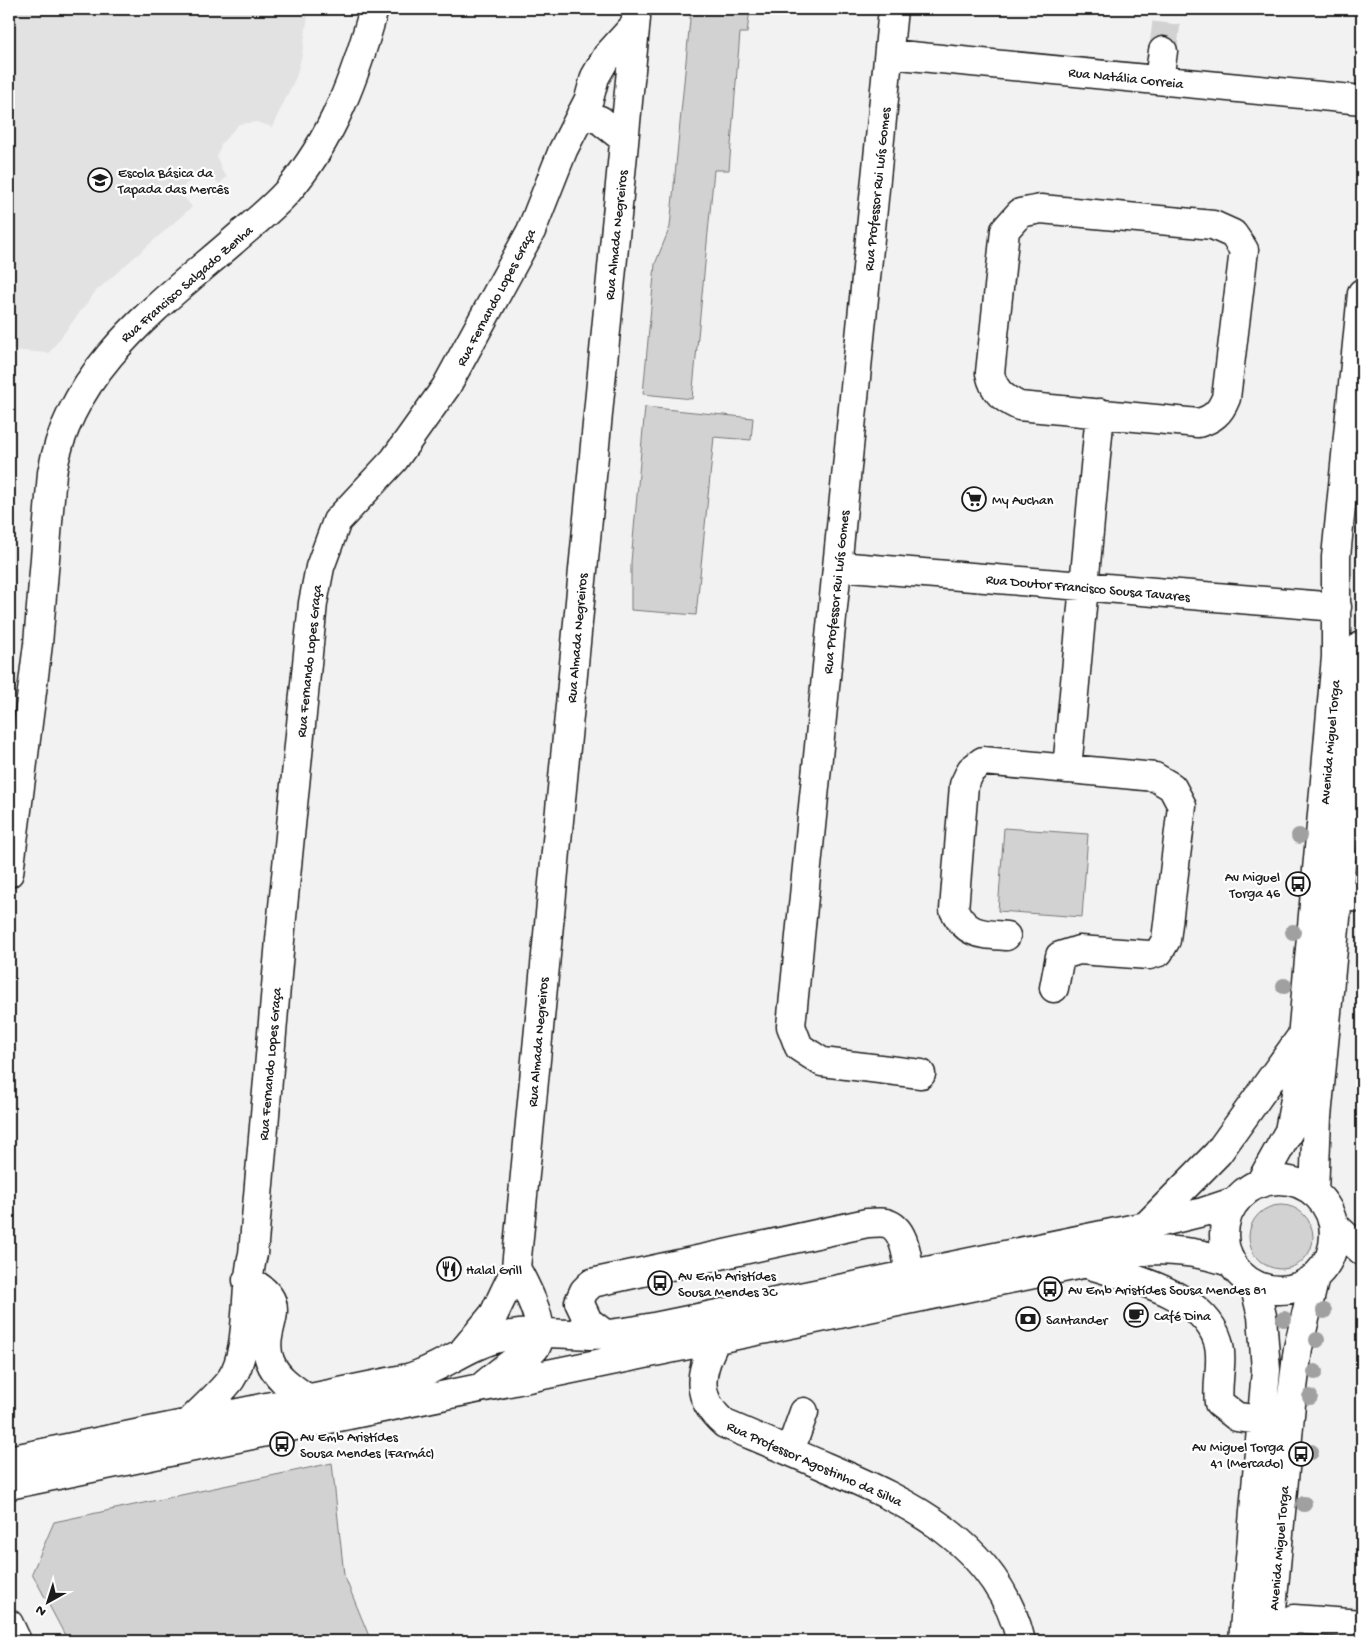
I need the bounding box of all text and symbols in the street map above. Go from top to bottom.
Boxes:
street label: Rua Natália Correia [1067,65,1185,94]
street label: Rua Professor Rui Luís Gomes [861,106,896,272]
place label: Escola Básica da Tapada das Mercês [117,166,229,199]
school or university icon: Escola Básica da Tapada das Mercês [87,167,113,193]
street label: Rua Almada Negreiros [602,169,633,301]
street label: Rua Francisco Salgado Zenha [118,222,258,347]
street label: Rua Fernando Lopes Graça [454,225,541,370]
supermarket icon: My Auchan [961,486,987,512]
place label: My Auchan [992,493,1054,510]
street label: Rua Professor Rui Luís Gomes [820,509,855,675]
street label: Rua Almada Negreiros [564,572,593,704]
street label: Rua Doutor Francisco Sousa Tavares [985,572,1192,607]
street label: Rua Fernando Lopes Graça [294,583,327,738]
street label: Avenida Miguel Torga [1318,678,1346,805]
place label: Av Miguel Torga 46 [1225,870,1281,903]
bus stop icon: Av Miguel Torga 46 [1285,871,1311,897]
street label: Rua Almada Negreiros [525,976,554,1108]
street label: Rua Fernando Lopes Graça [256,986,287,1141]
restaurant icon: Halal Grill [436,1256,462,1282]
place label: Halal Grill [466,1263,522,1280]
place label: Av Emb Aristídes Sousa Mendes 3C [678,1269,778,1302]
bus stop icon: Av Emb Aristídes Sousa Mendes 3C [647,1270,673,1296]
bus stop icon: Av Emb Aristídes Sousa Mendes 81 [1037,1276,1063,1302]
place label: Av Emb Aristídes Sousa Mendes 81 [1068,1283,1267,1300]
cafe icon: Café Dina [1123,1302,1149,1328]
bank icon: Santander [1015,1306,1041,1332]
place label: Café Dina [1154,1309,1212,1326]
place label: Santander [1046,1313,1108,1330]
street label: Rua Professor Agostinho da Silva [724,1419,905,1512]
place label: Av Emb Aristídes Sousa Mendes (Farmác) [300,1430,434,1463]
bus stop icon: Av Emb Aristídes Sousa Mendes (Farmác) [269,1431,295,1457]
place label: Av Miguel Torga 41 (Mercado) [1192,1440,1285,1473]
bus stop icon: Av Miguel Torga 41 (Mercado) [1288,1441,1314,1467]
street label: Avenida Miguel Torga [1267,1484,1295,1611]
north arrow [22,1578,72,1628]
text: N [32,1601,50,1620]

